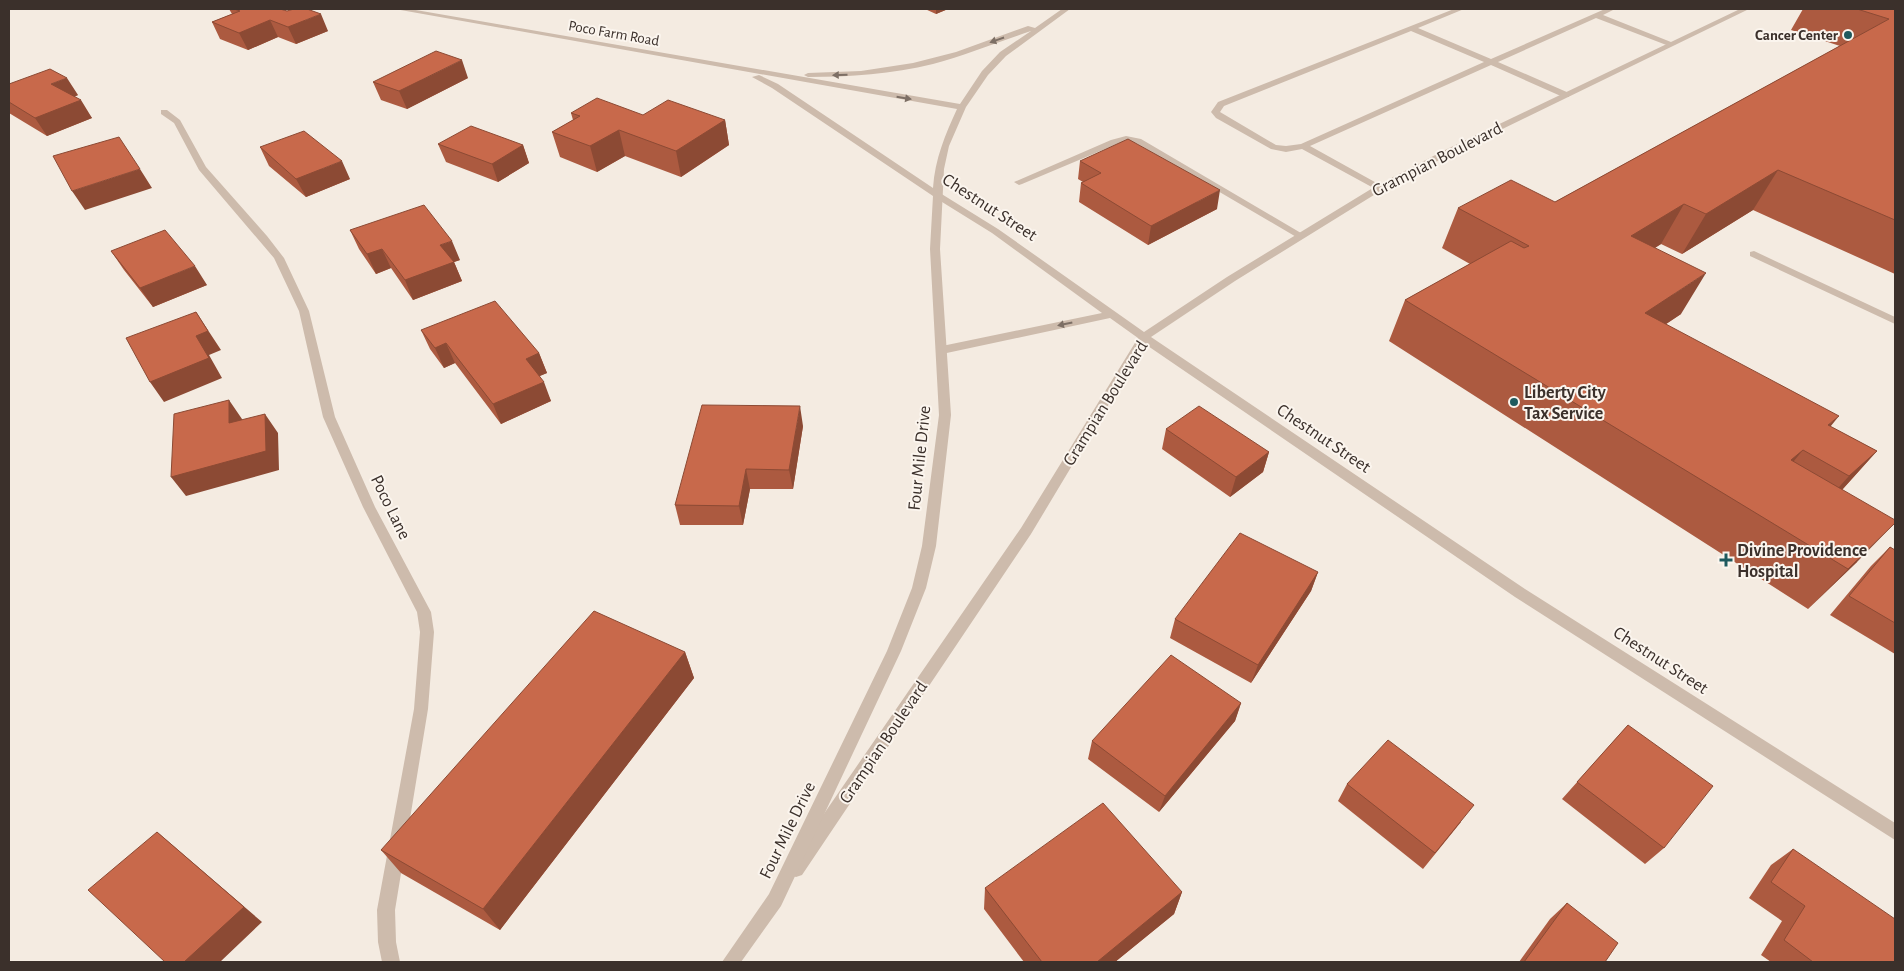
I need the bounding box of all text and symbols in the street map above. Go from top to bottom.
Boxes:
street label: Poco Farm Road [567,18,661,49]
place label: Cancer Center [1755,28,1839,43]
marker: Cancer Center [1842,29,1854,41]
one-way arrow [990,37,1005,44]
one-way arrow [831,71,847,79]
one-way arrow [897,94,913,102]
street label: Grampian Boulevard [1370,119,1505,200]
street label: Chestnut Street [939,171,1040,245]
one-way arrow [1058,320,1073,328]
street label: Grampian Boulevard [1060,338,1151,469]
place label: Liberty City Tax Service [1524,384,1607,423]
marker: Liberty City Tax Service [1508,396,1520,408]
street label: Chestnut Street [1273,401,1374,477]
street label: Four Mile Drive [906,405,934,512]
street label: Poco Lane [367,472,413,543]
place label: Divine Providence Hospital [1737,542,1867,581]
marker: Divine Providence Hospital [1719,553,1733,567]
street label: Chestnut Street [1610,624,1711,698]
street label: Grampian Boulevard [836,678,931,807]
street label: Four Mile Drive [757,779,819,882]

